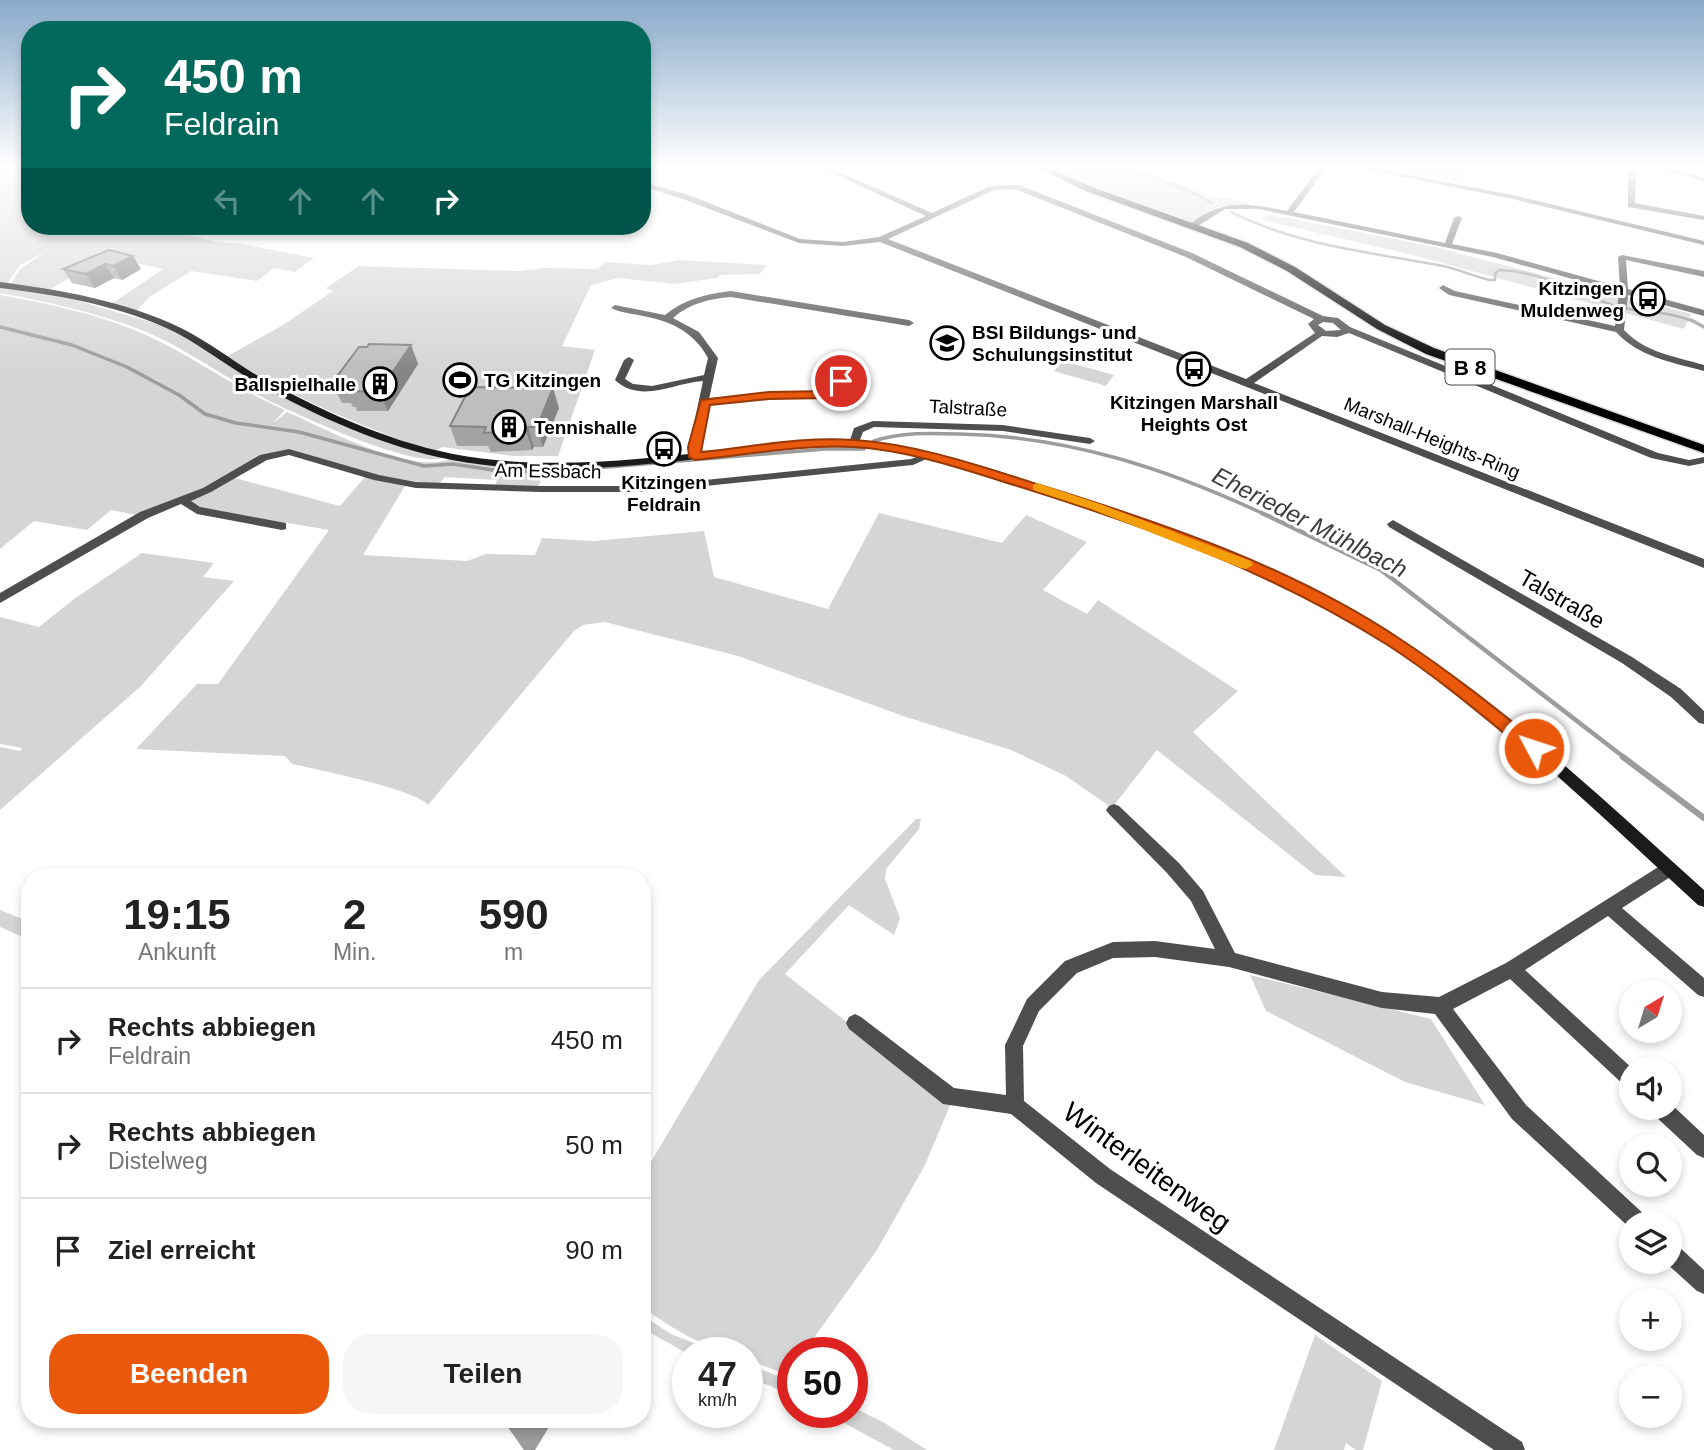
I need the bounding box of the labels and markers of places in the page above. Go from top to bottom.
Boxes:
place label: Kitzingen Muldenweg [1521,278,1624,321]
bus stop icon: Kitzingen Muldenweg [1629,280,1667,318]
place label: BSI Bildungs- und Schulungsinstitut [972,322,1137,365]
school or university icon: BSI Bildungs- und Schulungsinstitut [928,324,966,362]
bus stop icon: Kitzingen Marshall Heights Ost [1175,350,1213,388]
pin [811,351,871,411]
sports icon: TG Kitzingen [441,361,479,399]
building icon: Ballspielhalle [361,365,399,403]
place label: TG Kitzingen [484,370,601,391]
place label: Ballspielhalle [235,374,356,395]
place label: Kitzingen Marshall Heights Ost [1110,392,1278,435]
building icon: Tennishalle [490,408,528,446]
place label: Tennishalle [534,417,637,438]
bus stop icon: Kitzingen Feldrain [645,430,683,468]
place label: Kitzingen Feldrain [621,472,707,515]

